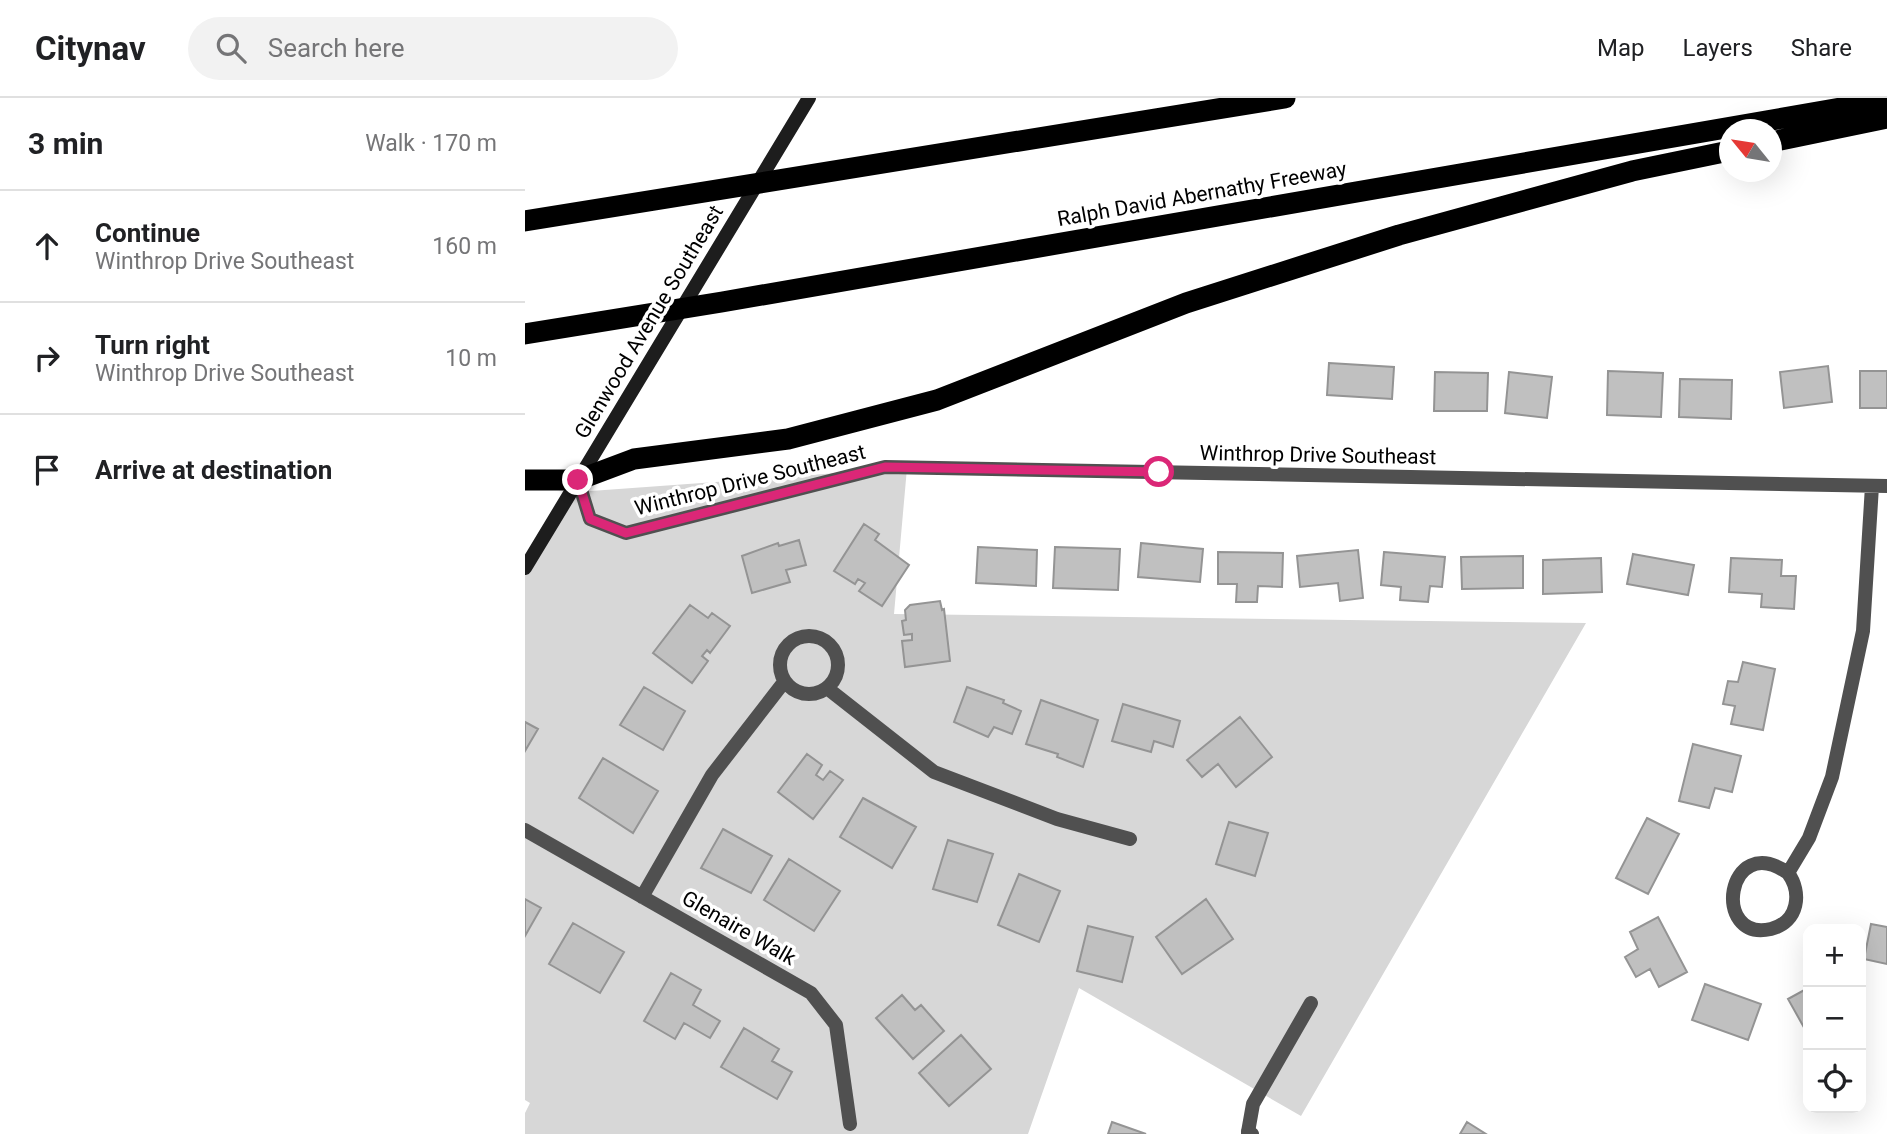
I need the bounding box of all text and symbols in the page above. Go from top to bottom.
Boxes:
search box [188,17,678,80]
text: Citynav [35,29,146,68]
icon: search [212,29,250,67]
text: Search here [268,33,405,63]
text: Map [1597,34,1645,62]
text: Layers [1683,34,1753,62]
text: Share [1791,34,1852,62]
north arrow [1719,119,1782,182]
text: 3 min [28,126,103,161]
text: Walk · 170 m [365,130,497,157]
street label: Ralph David Abernathy Freeway [1055,157,1349,231]
street label: Glenwood Avenue Southeast [570,201,728,443]
text: Continue [95,218,200,248]
icon: ahead [28,227,66,265]
text: 160 m [432,233,497,260]
text: Winthrop Drive Southeast [95,248,354,275]
text: Turn right [95,330,210,360]
icon: right [28,339,66,377]
text: 10 m [445,345,497,372]
text: Winthrop Drive Southeast [95,360,354,387]
street label: Winthrop Drive Southeast [632,440,868,520]
street label: Winthrop Drive Southeast [1199,441,1437,469]
icon: arrive [28,451,66,489]
text: Arrive at destination [95,455,332,485]
route start [1143,456,1174,487]
route end [562,464,593,495]
street label: Glenaire Walk [678,886,800,970]
map controls [1803,924,1866,1113]
button: + [1803,924,1866,987]
button: − [1803,987,1866,1050]
button: locate [1803,1050,1866,1113]

